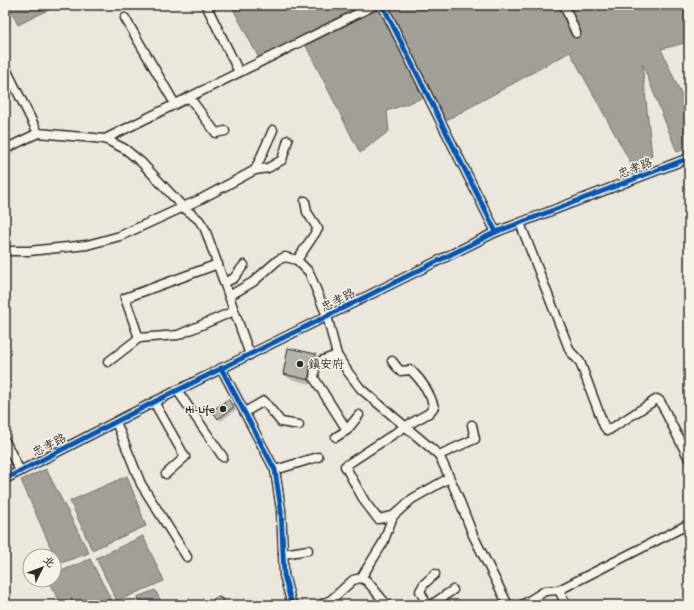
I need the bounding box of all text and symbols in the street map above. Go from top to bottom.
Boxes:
street label: 忠孝路 [616,156,655,183]
street label: 忠孝路 [319,286,358,316]
place label: 鎮安府 [308,358,344,373]
marker: 鎮安府 [295,359,305,369]
place label: Hi-Life [185,404,216,418]
marker: Hi-Life [218,404,228,414]
street label: 忠孝路 [30,431,69,461]
north arrow [22,548,62,588]
text: 北 [40,555,56,571]

